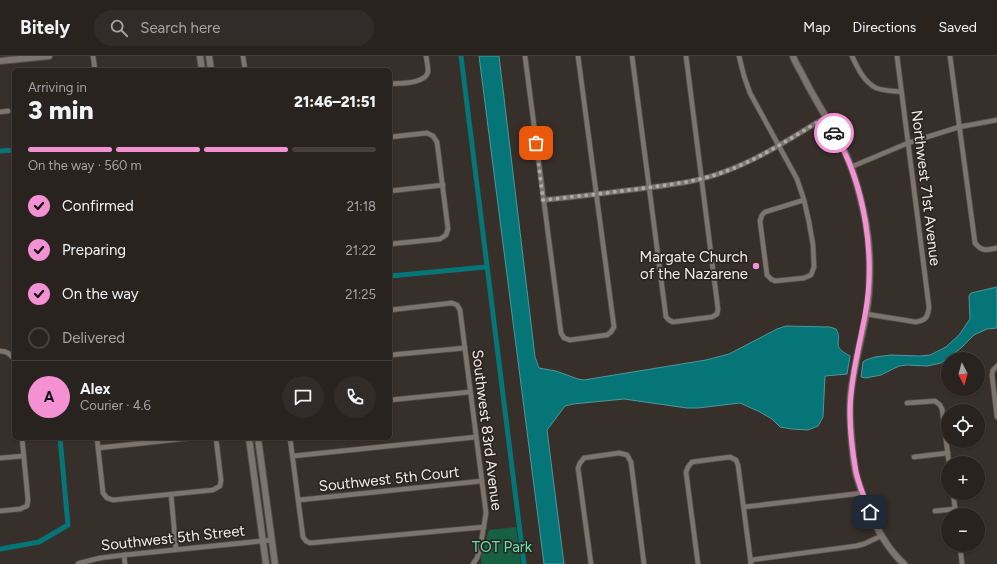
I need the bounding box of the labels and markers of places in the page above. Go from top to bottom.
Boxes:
pin [519,126,553,160]
place label: Margate Church of the Nazarene [639,248,748,283]
marker: Margate Church of the Nazarene [751,261,761,271]
pin [853,495,887,529]

